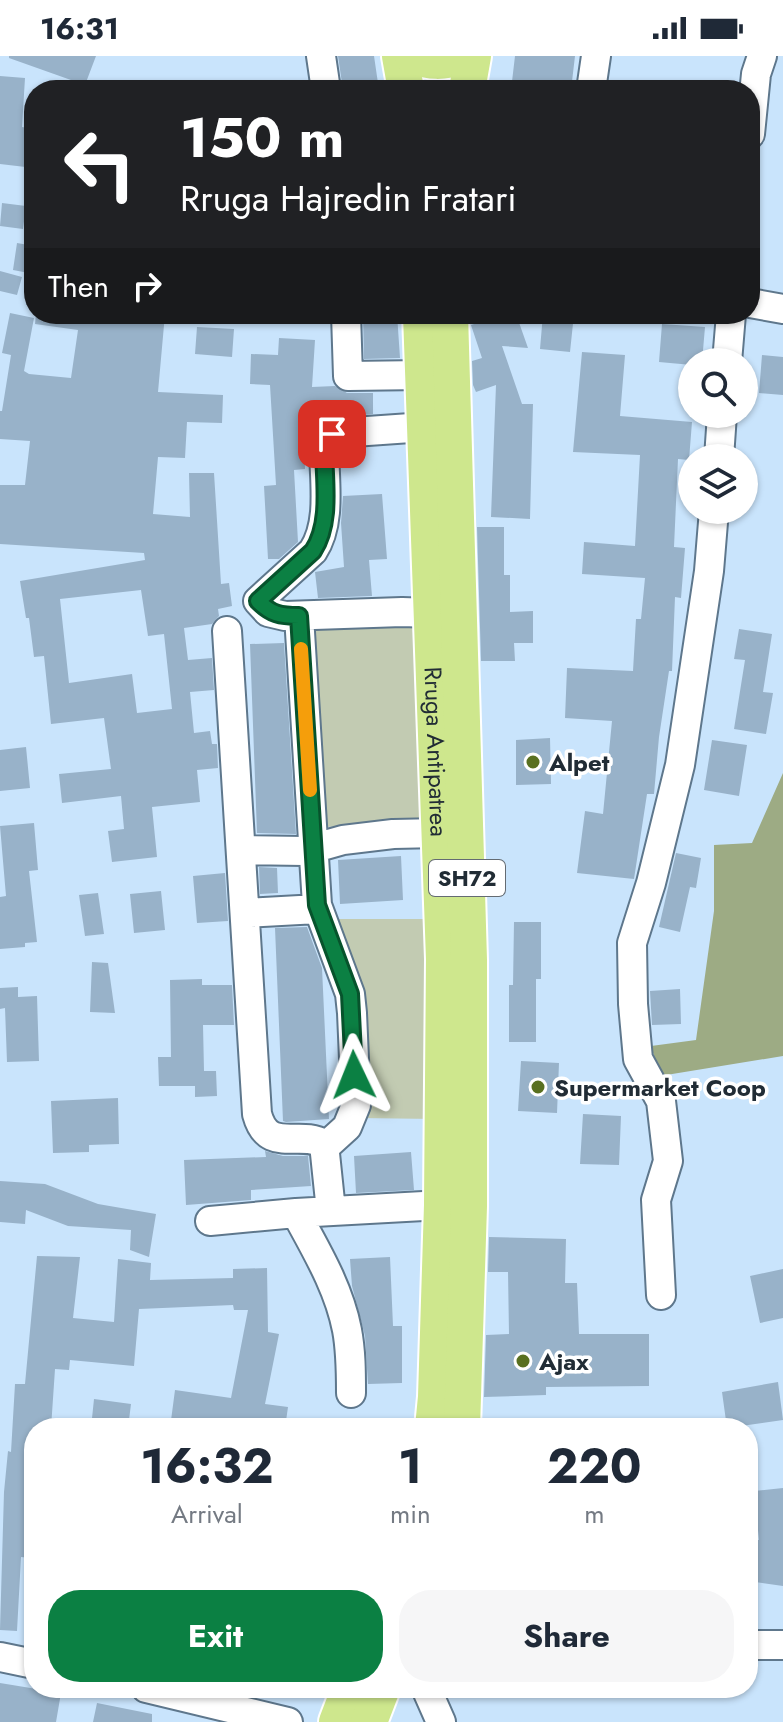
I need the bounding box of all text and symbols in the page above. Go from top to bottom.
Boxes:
text: 16:31 [40,7,119,50]
text: 150 m [180,97,344,178]
icon: left [48,112,152,216]
text: Rruga Hajredin Fratari [180,172,517,224]
icon: right [125,264,169,308]
text: Then [48,265,109,308]
map controls [678,348,758,524]
button: search [678,348,758,428]
pin [298,400,366,468]
icon: arrive [310,412,354,456]
button: layers [678,444,758,524]
street label: Rruga Antipatrea [416,666,457,837]
place label: Alpet [548,745,610,780]
marker: Alpet [524,753,542,771]
road number: SH72 [429,860,505,896]
position arrow [312,1033,396,1117]
place label: Supermarket Coop [554,1070,766,1105]
marker: Supermarket Coop [529,1078,547,1096]
place label: Ajax [538,1344,589,1379]
marker: Ajax [514,1352,532,1370]
text: 16:32 [140,1432,274,1501]
text: 1 [398,1432,422,1501]
text: 220 [547,1432,642,1501]
text: Arrival [171,1495,243,1533]
text: min [390,1495,431,1533]
text: m [584,1495,604,1533]
button: Exit [48,1590,383,1682]
button: Share [399,1590,734,1682]

